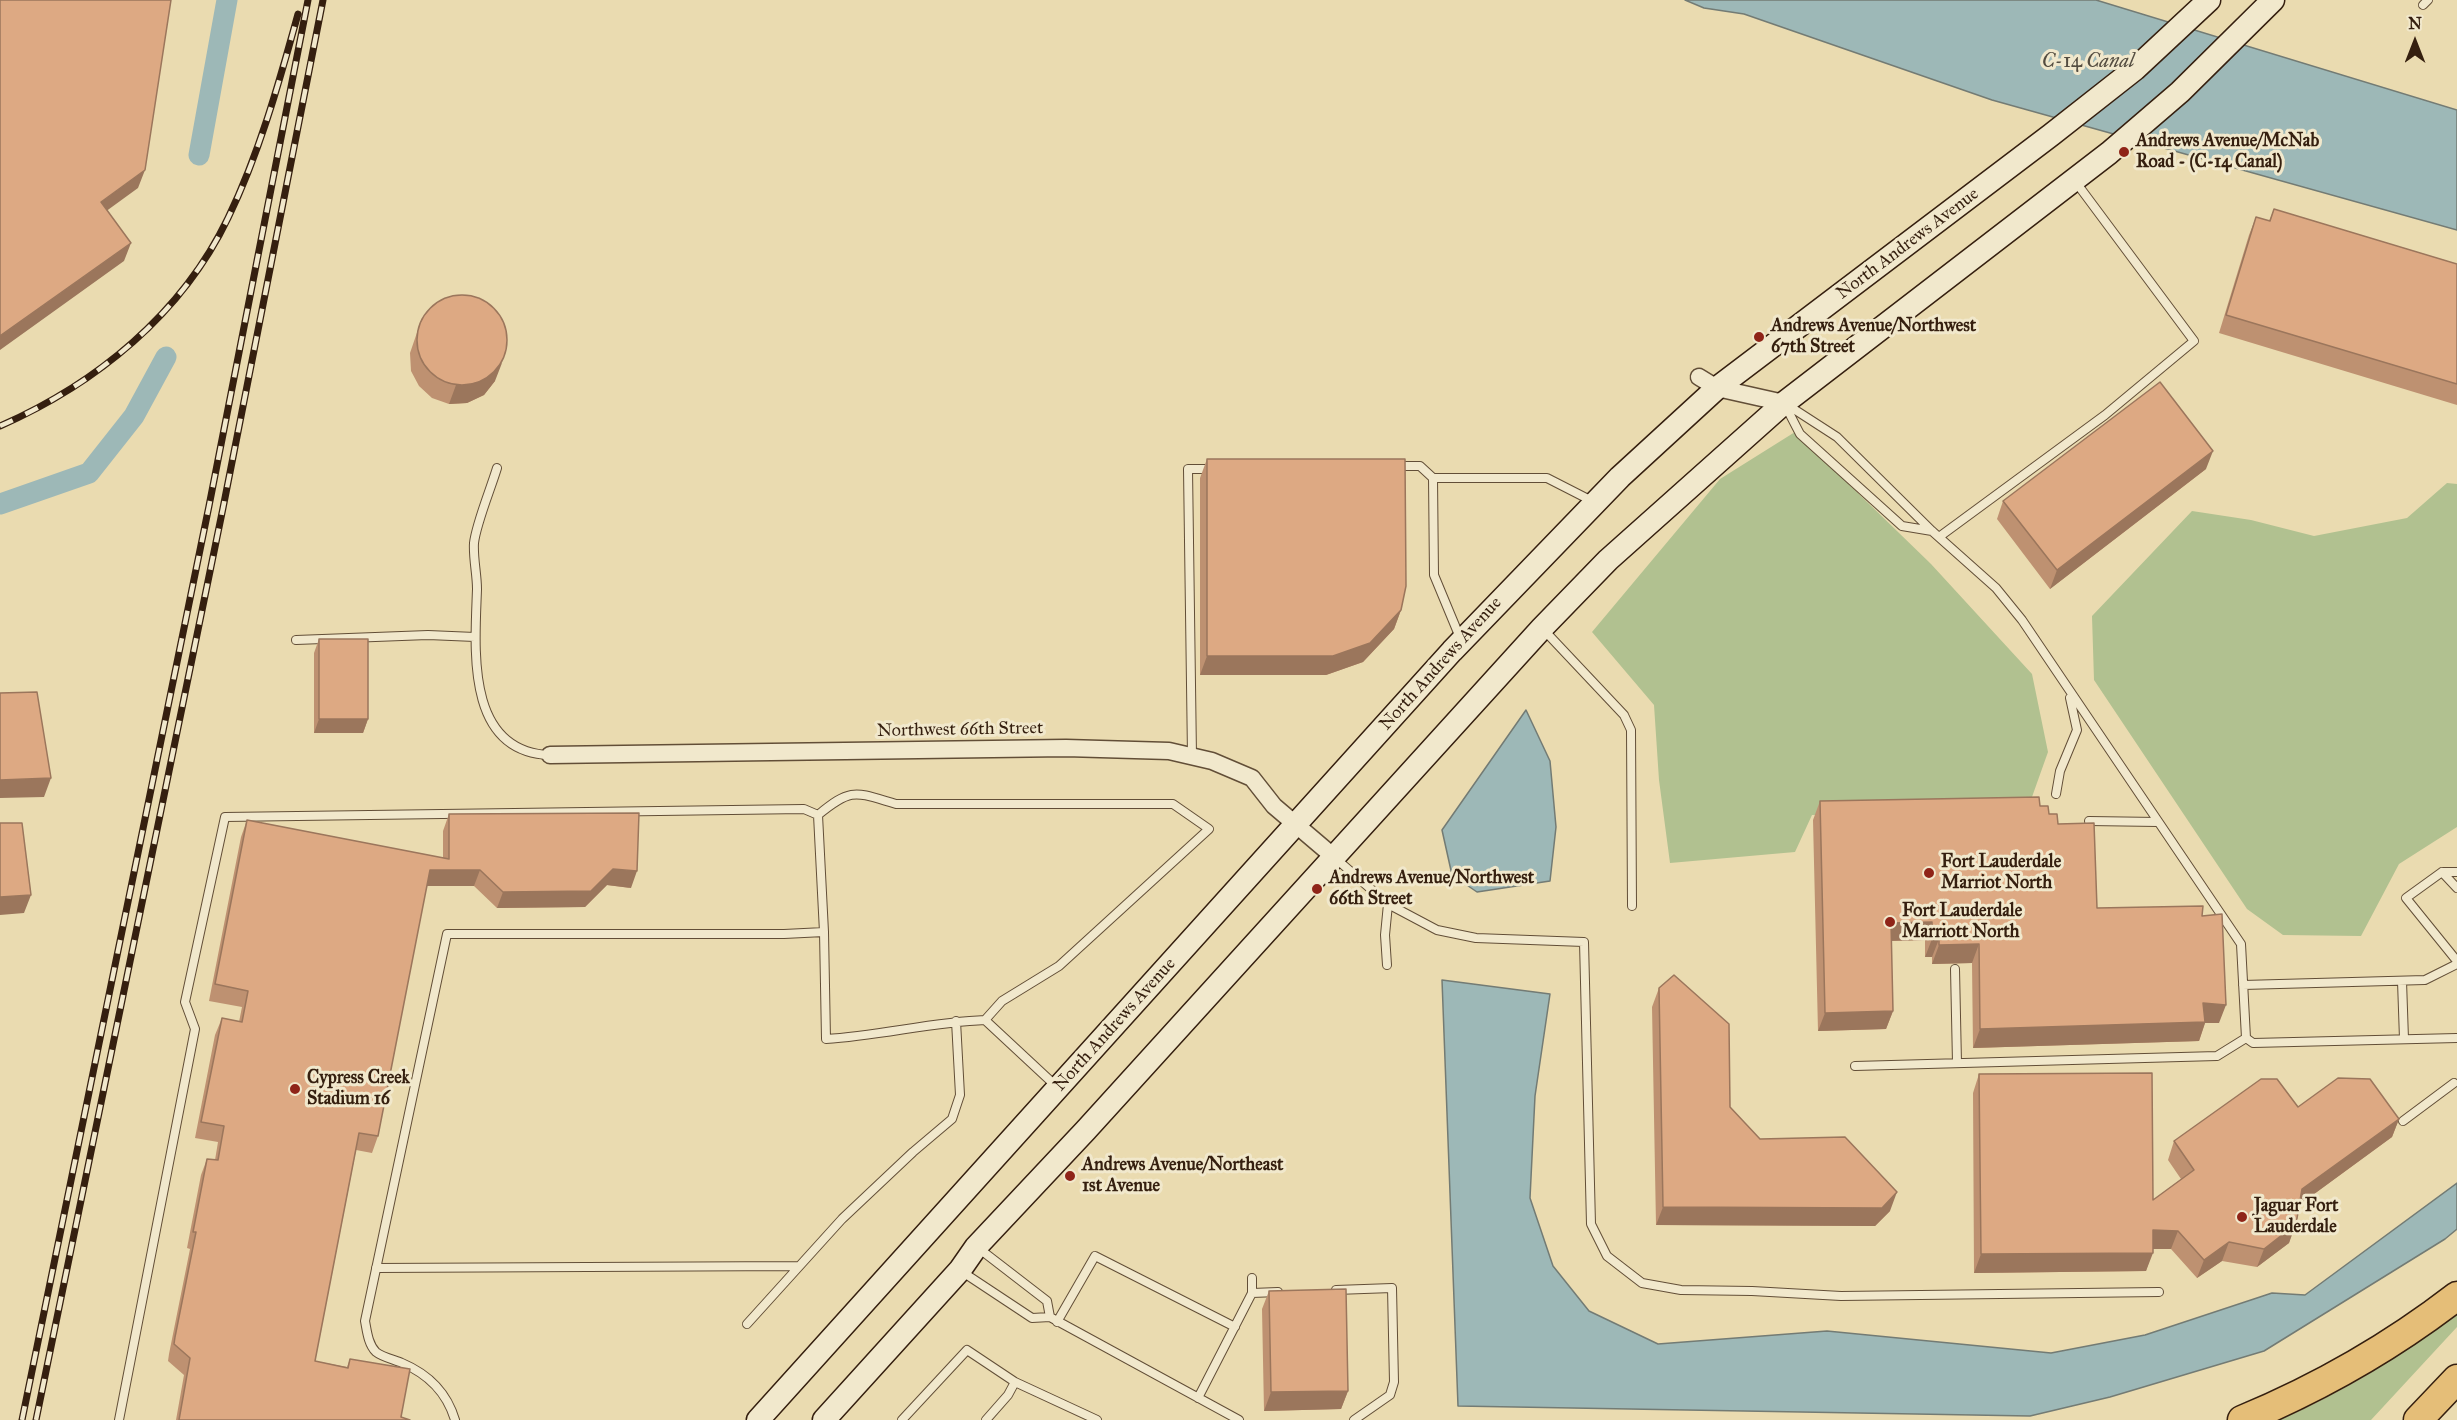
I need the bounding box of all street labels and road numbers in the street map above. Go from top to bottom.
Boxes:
street label: North Andrews Avenue [1833,184,1983,304]
street label: North Andrews Avenue [1375,593,1507,735]
street label: Northwest 66th Street [877,718,1043,742]
street label: North Andrews Avenue [1049,954,1181,1096]

